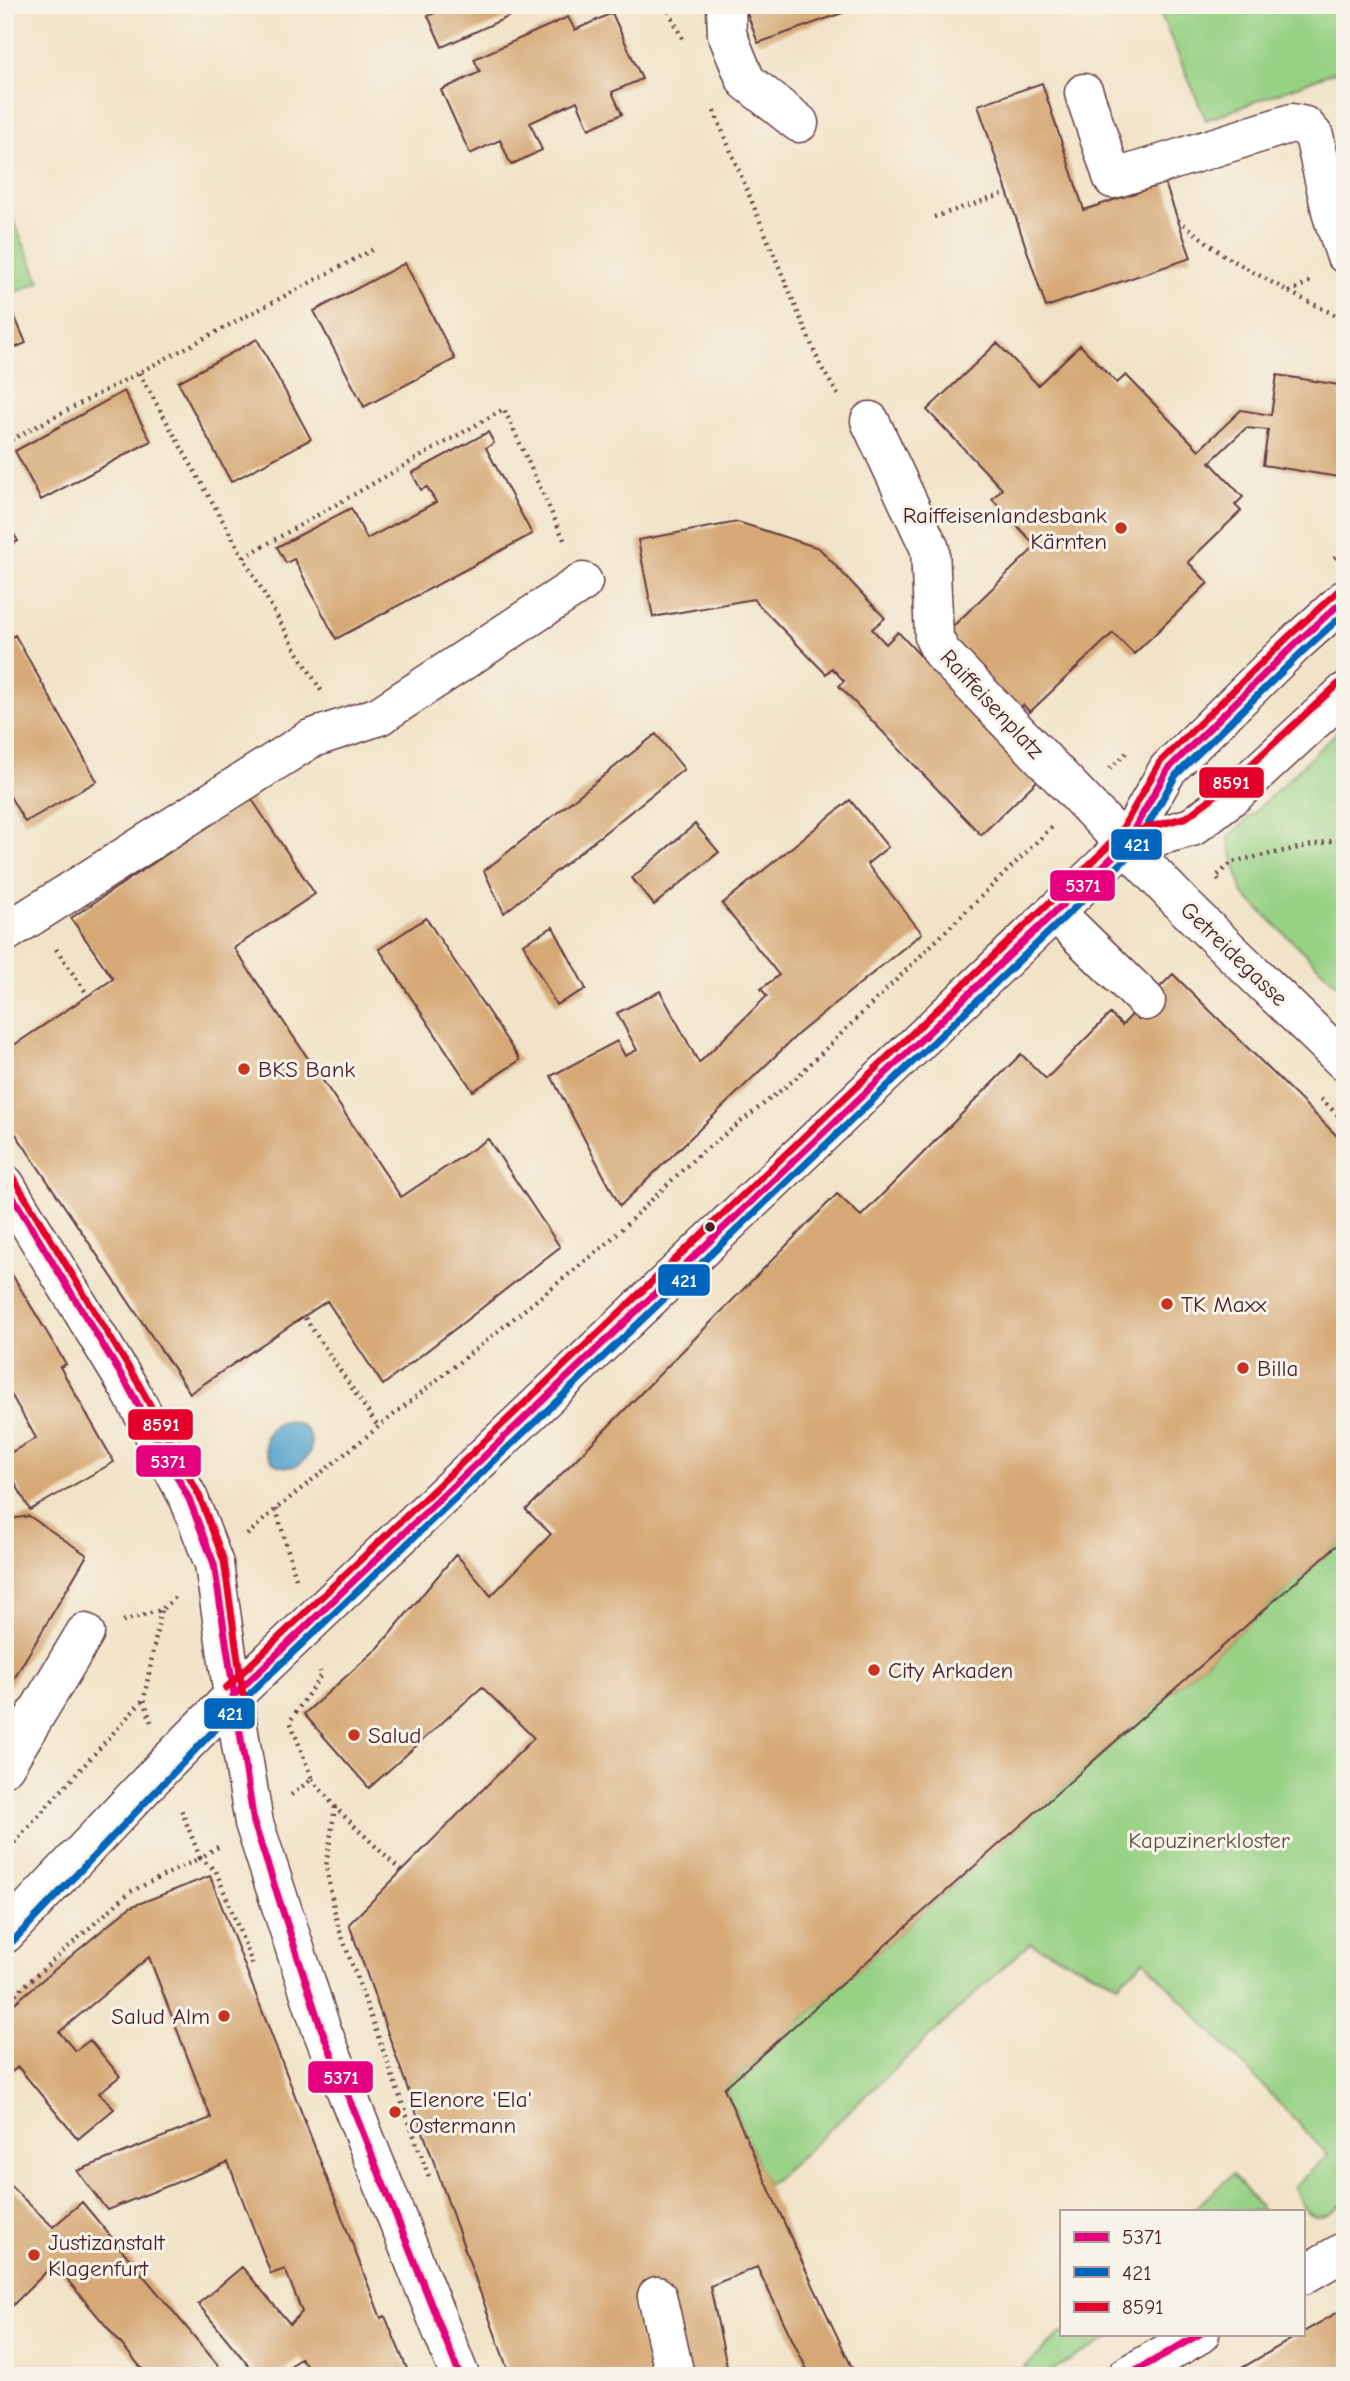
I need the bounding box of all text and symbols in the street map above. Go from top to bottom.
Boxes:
place label: Raiffeisenlandesbank Kärnten [903,502,1107,555]
marker: Raiffeisenlandesbank Kärnten [1113,520,1129,536]
street label: Raiffeisenplatz [935,644,1049,764]
line badge: 8591 [1198,766,1265,799]
text: 8591 [1212,772,1250,794]
line badge: 421 [1110,828,1163,861]
text: 421 [1124,834,1150,856]
line badge: 5371 [1049,869,1116,902]
text: 5371 [1065,875,1101,897]
street label: Getreidegasse [1175,896,1293,1012]
place label: BKS Bank [258,1056,356,1083]
marker: BKS Bank [236,1061,252,1077]
unlabelled marker [703,1220,717,1234]
line badge: 421 [657,1263,711,1297]
text: 421 [671,1270,697,1292]
place label: TK Maxx [1181,1291,1267,1318]
marker: TK Maxx [1159,1296,1175,1312]
place label: Billa [1257,1355,1298,1382]
marker: Billa [1235,1360,1251,1376]
line badge: 8591 [127,1408,194,1441]
text: 8591 [142,1414,180,1436]
line badge: 5371 [135,1444,202,1478]
text: 5371 [150,1451,186,1473]
place label: City Arkaden [888,1657,1013,1684]
marker: City Arkaden [866,1662,882,1678]
line badge: 421 [203,1697,256,1730]
text: 421 [217,1703,243,1725]
place label: Salud [368,1722,422,1749]
marker: Salud [346,1727,362,1743]
park label: Kapuzinerkloster [1128,1827,1291,1854]
place label: Salud Alm [111,2003,210,2030]
marker: Salud Alm [216,2008,232,2024]
line badge: 5371 [307,2060,374,2094]
text: 5371 [323,2067,359,2089]
place label: Elenore 'Ela' Ostermann [409,2086,532,2139]
marker: Elenore 'Ela' Ostermann [387,2104,403,2120]
legend [1060,2210,1304,2336]
text: 5371 [1122,2225,1162,2249]
place label: Justizanstalt Klagenfurt [48,2229,166,2282]
marker: Justizanstalt Klagenfurt [26,2247,42,2263]
text: 421 [1122,2261,1151,2285]
text: 8591 [1122,2295,1164,2319]

